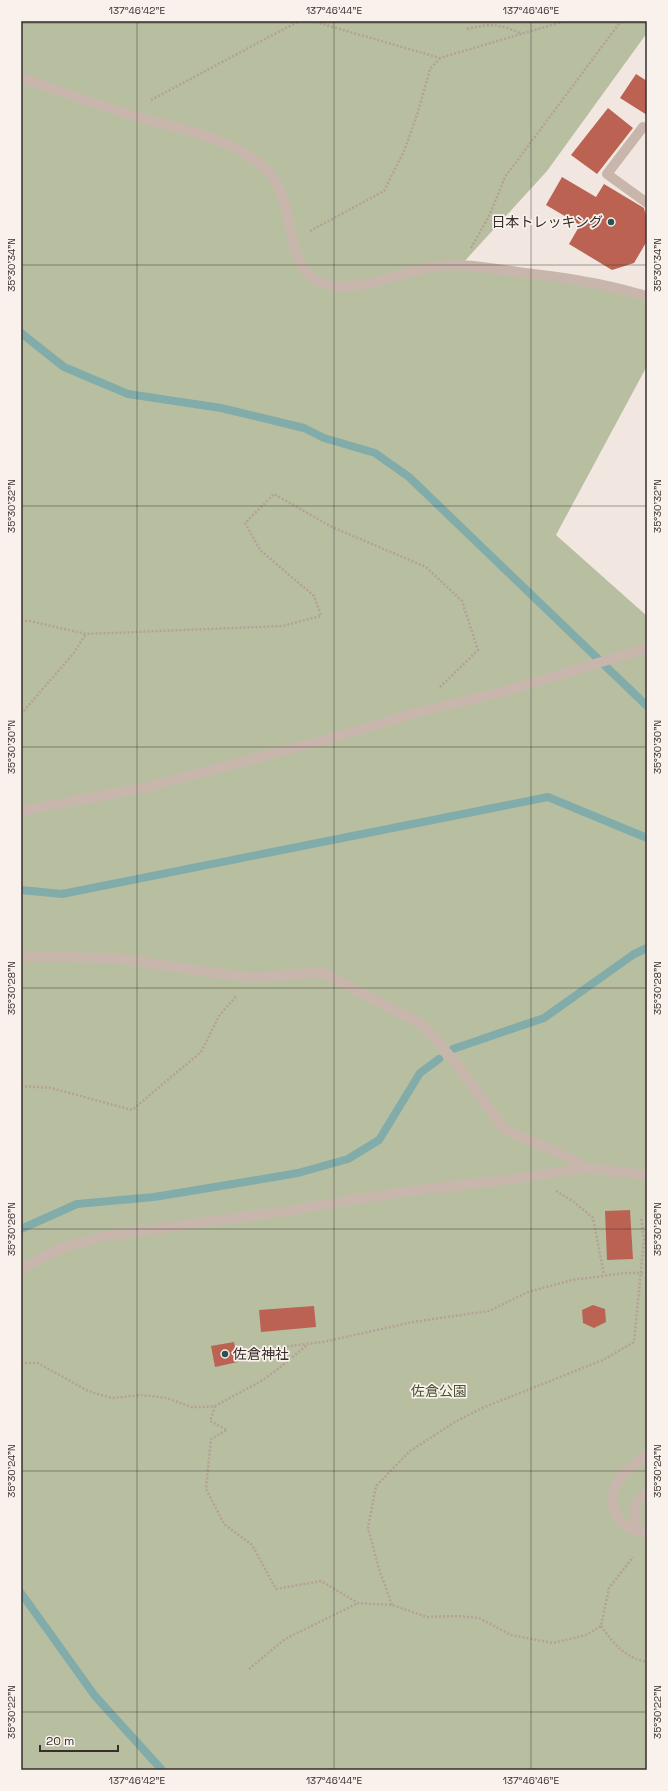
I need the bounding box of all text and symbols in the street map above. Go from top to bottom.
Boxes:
text: 137°46'42"E [109,4,166,17]
text: 137°46'44"E [306,4,362,17]
text: 137°46'46"E [503,4,560,17]
place label: 日本トレッキング [491,213,603,231]
marker: 日本トレッキング [606,217,616,227]
text: 35°30'34"N [5,238,18,292]
text: 35°30'34"N [651,238,664,292]
text: 35°30'32"N [5,479,18,533]
text: 35°30'32"N [651,479,664,533]
text: 35°30'30"N [5,720,18,774]
text: 35°30'30"N [651,720,664,774]
text: 35°30'28"N [5,961,18,1015]
text: 35°30'28"N [651,961,664,1015]
text: 35°30'26"N [5,1202,18,1256]
text: 35°30'26"N [651,1202,664,1256]
place label: 佐倉神社 [233,1345,289,1363]
marker: 佐倉神社 [220,1349,230,1359]
park label: 佐倉公園 [411,1382,467,1400]
text: 35°30'24"N [5,1444,18,1498]
text: 35°30'24"N [651,1444,664,1498]
text: 35°30'22"N [5,1685,18,1739]
text: 35°30'22"N [651,1685,664,1739]
scale bar [40,1727,118,1753]
text: 20 m [46,1733,74,1749]
text: 137°46'42"E [109,1774,166,1787]
text: 137°46'44"E [306,1774,362,1787]
text: 137°46'46"E [503,1774,560,1787]

